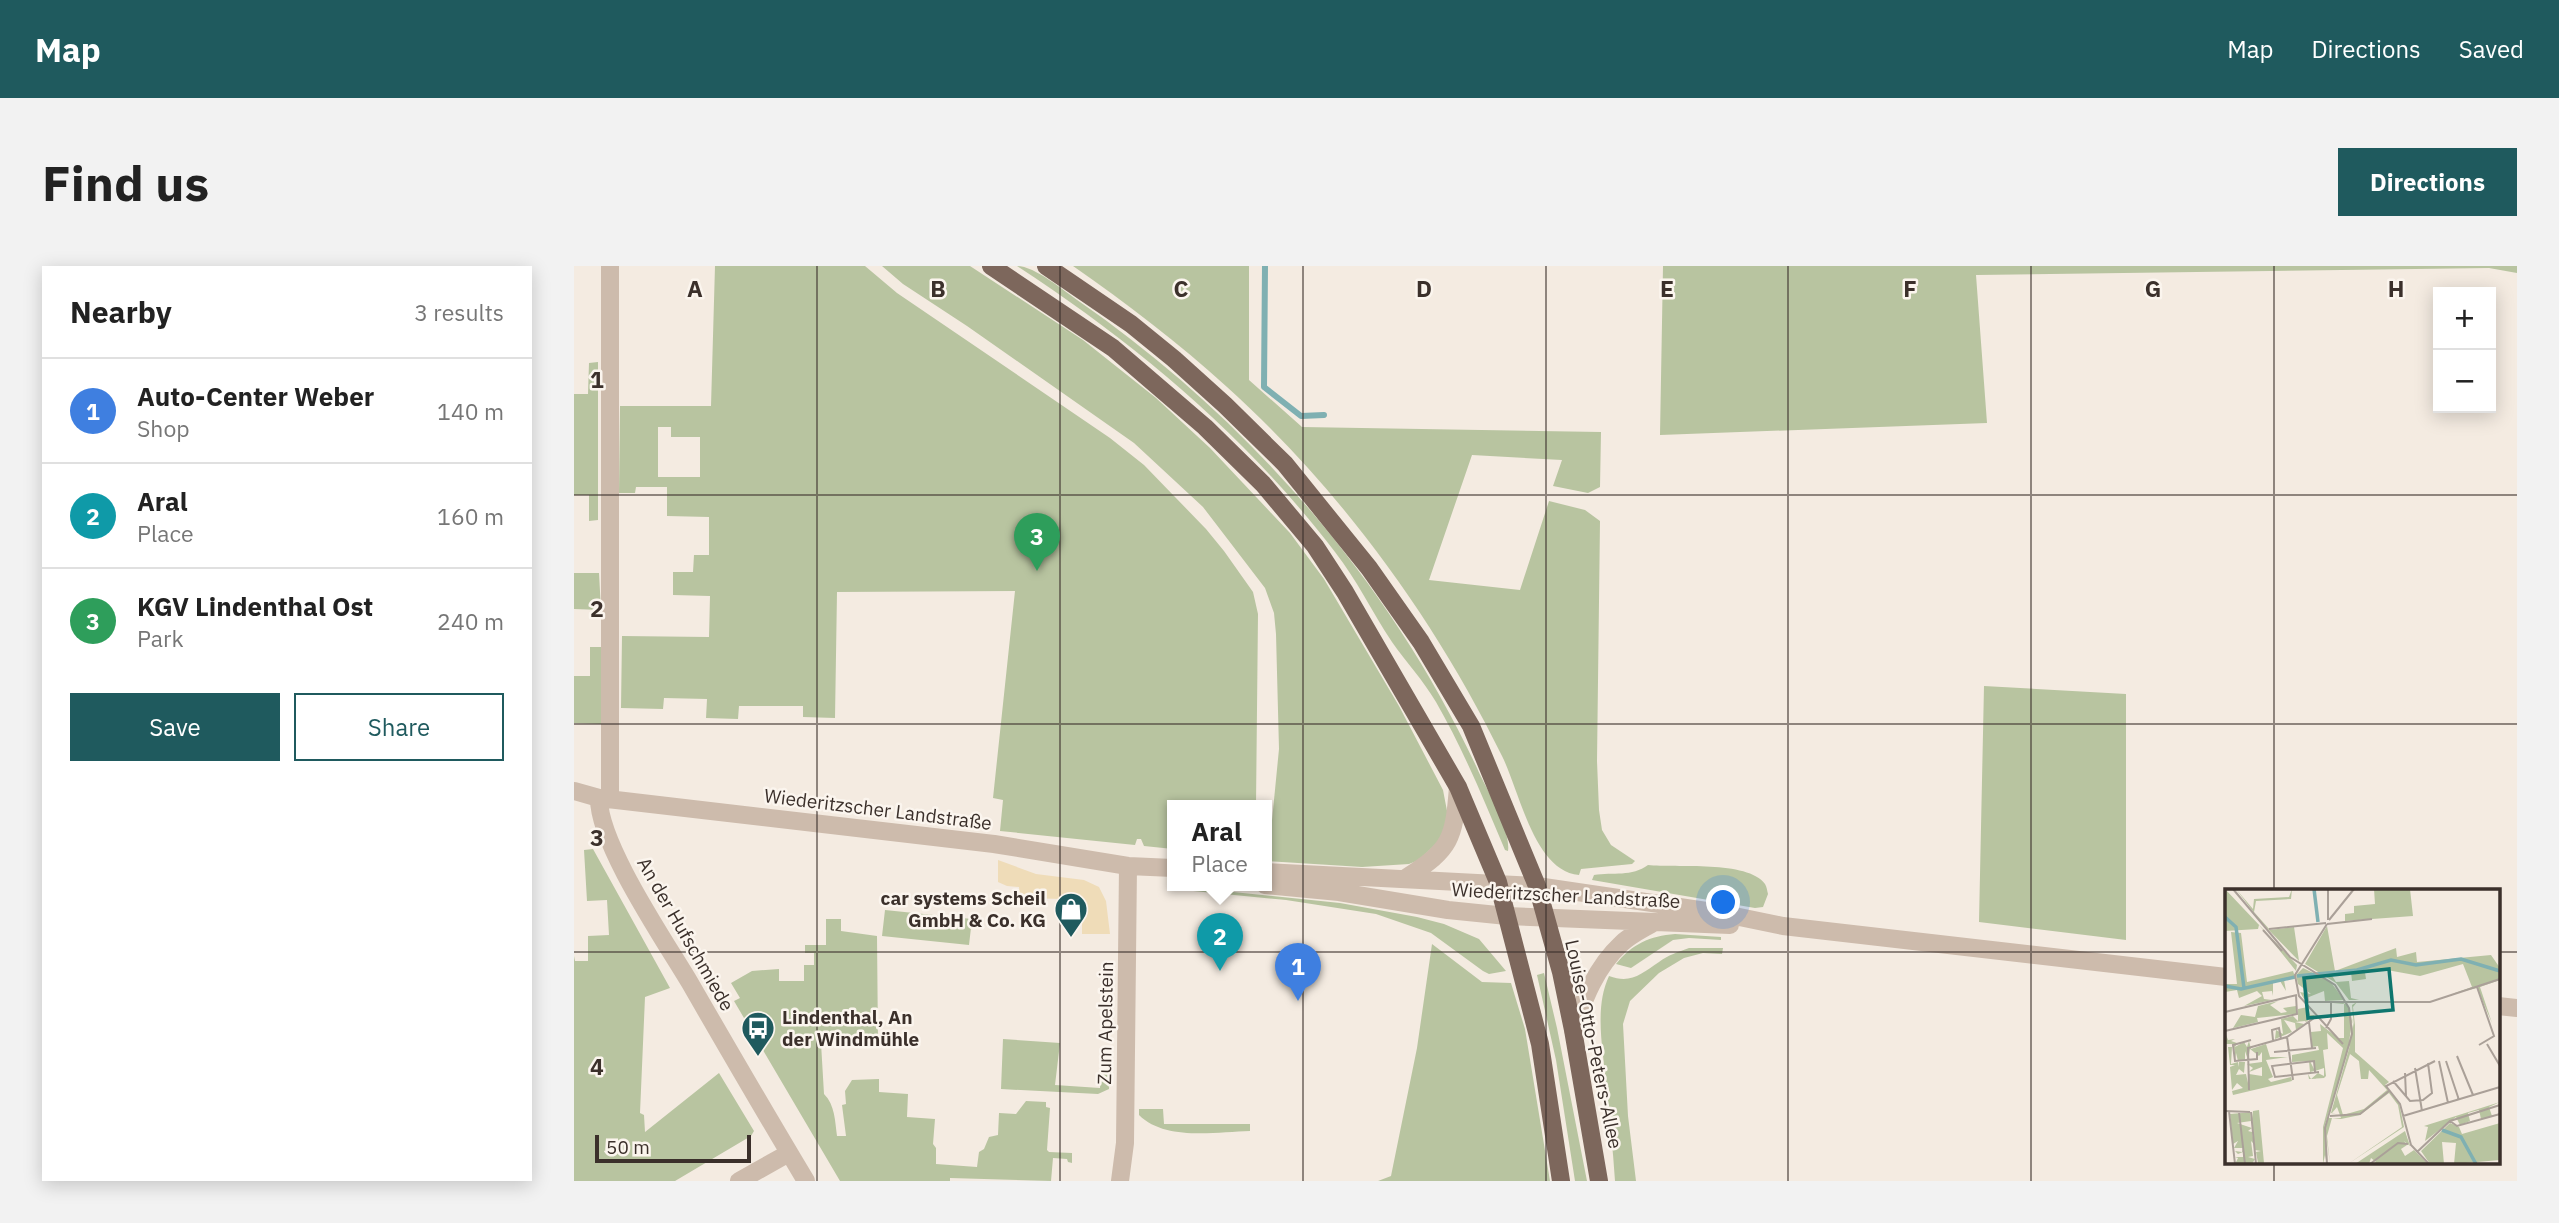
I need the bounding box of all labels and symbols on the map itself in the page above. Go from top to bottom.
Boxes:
text: A [687,273,703,303]
text: B [930,273,946,303]
text: C [1174,273,1189,303]
text: D [1416,273,1432,303]
text: E [1660,273,1674,303]
text: F [1903,273,1917,303]
text: G [2145,273,2161,303]
text: H [2388,273,2404,303]
text: 1 [590,364,604,394]
pin: 3 [1014,513,1060,571]
text: 2 [590,593,604,623]
street label: Wiederitzscher Landstraße [763,783,993,835]
text: 3 [590,822,604,852]
street label: An der Hufschmiede [632,853,740,1015]
street label: Wiederitzscher Landstraße [1451,877,1681,913]
your location [1706,885,1740,919]
place label: car systems Scheil GmbH & Co. KG [881,886,1046,932]
inset map [2225,889,2500,1164]
shop icon: car systems Scheil GmbH & Co. KG [1052,890,1090,939]
pin: 2 [1197,913,1243,971]
street label: Louise-Otto-Peters-Allee [1560,937,1628,1151]
pin: 1 [1275,943,1321,1001]
street label: Zum Apelstein [1092,961,1118,1085]
place label: Lindenthal, An der Windmühle [782,1005,919,1051]
bus stop icon: Lindenthal, An der Windmühle [739,1009,777,1058]
text: 4 [590,1051,604,1081]
scale bar [595,1132,751,1164]

